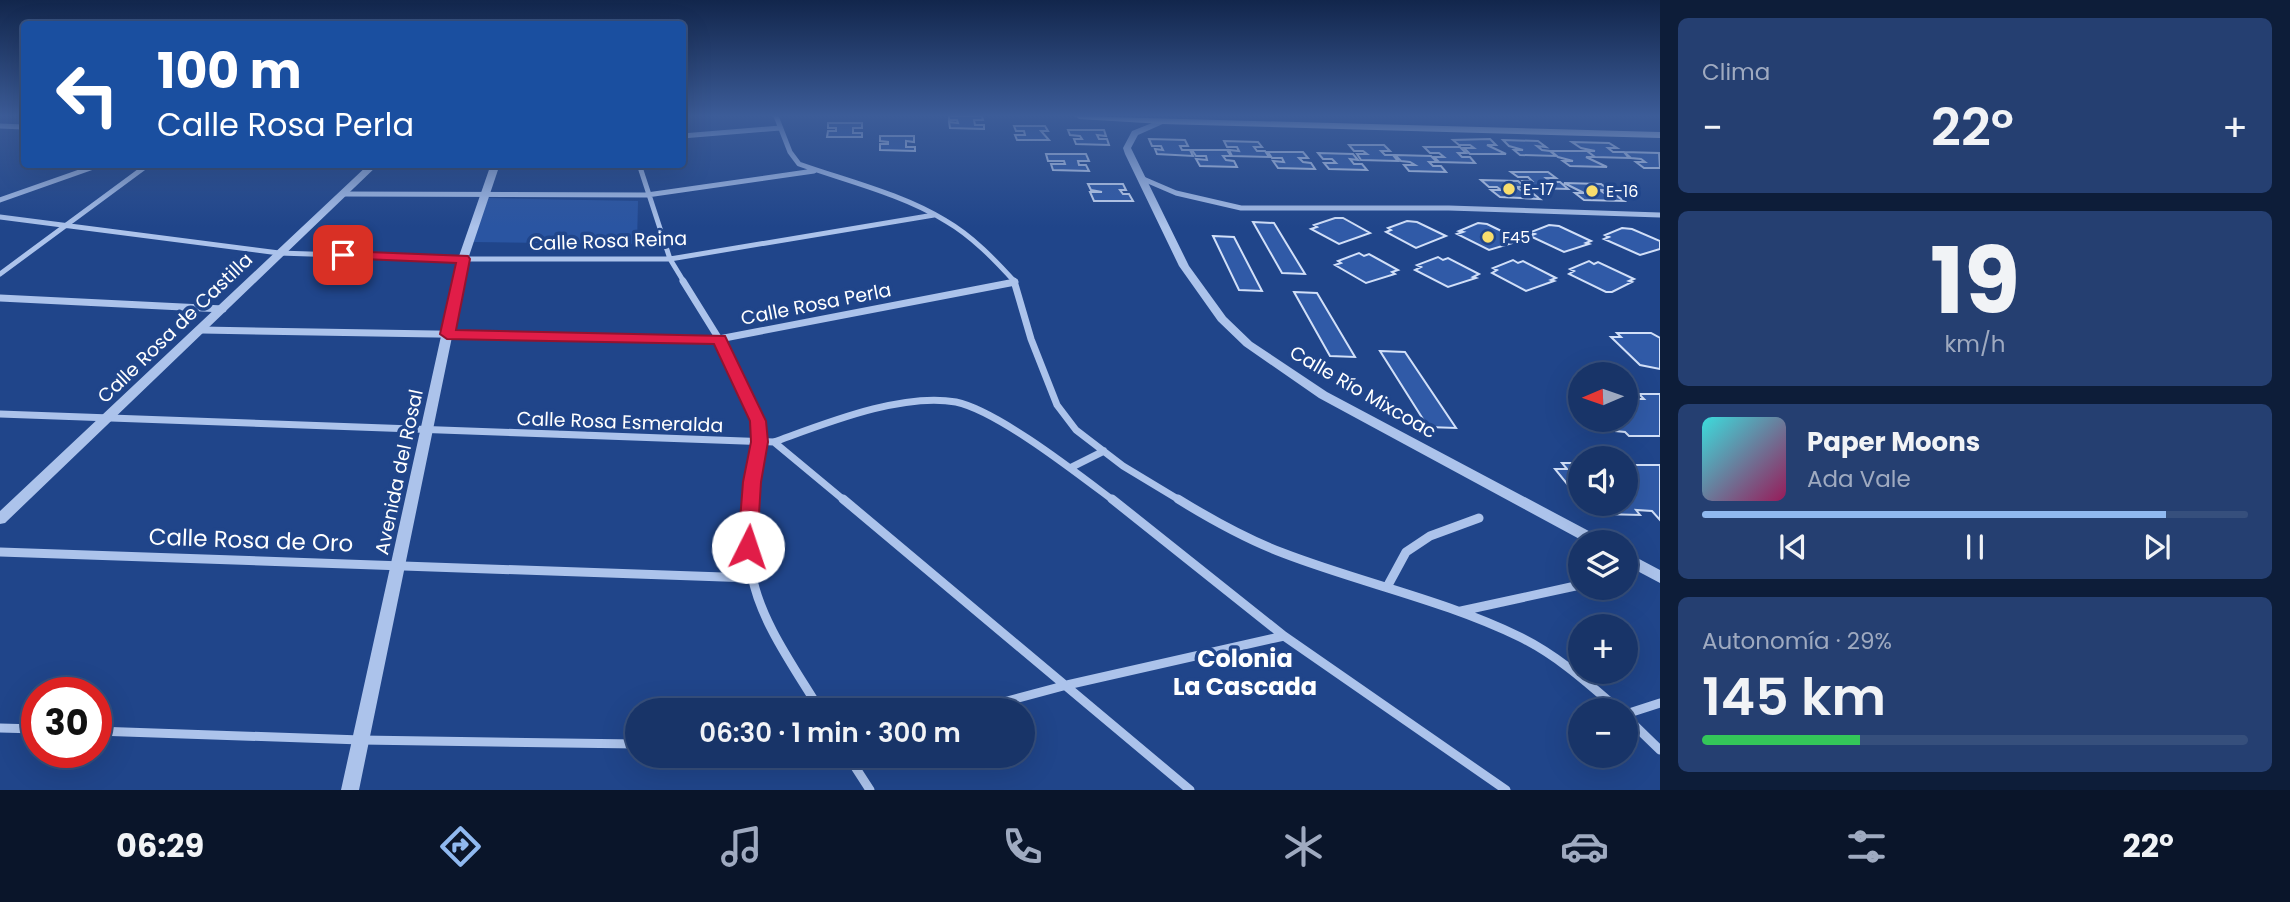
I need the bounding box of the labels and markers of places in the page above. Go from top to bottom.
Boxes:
place label: E-17 [1523,178,1554,201]
place label: E-16 [1606,180,1638,203]
marker: E-17 [1501,181,1517,197]
marker: E-16 [1584,183,1600,199]
pin [313,225,373,285]
place label: F45 [1502,226,1530,249]
marker: F45 [1480,229,1496,245]

